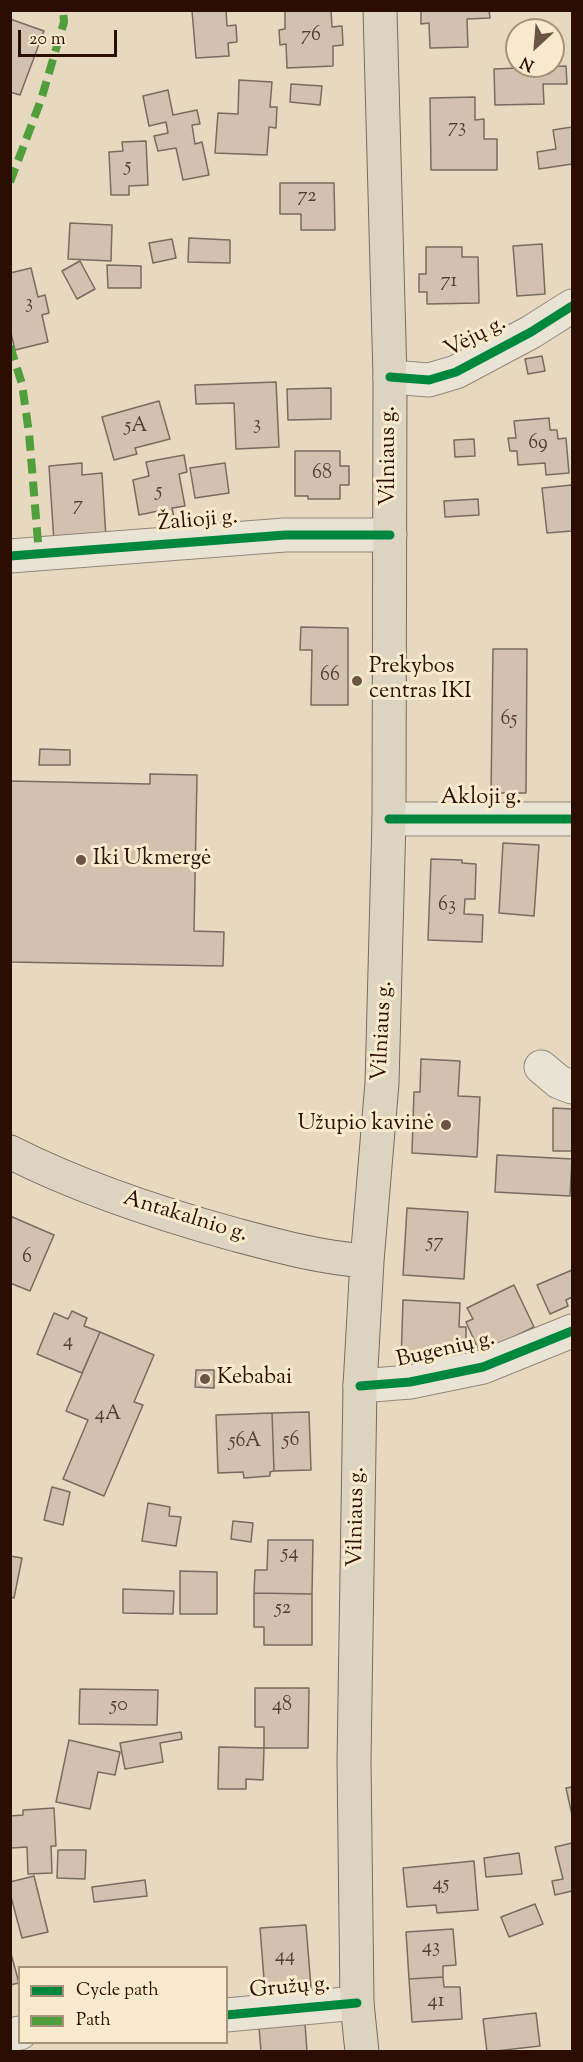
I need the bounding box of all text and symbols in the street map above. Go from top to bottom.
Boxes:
scale bar [21,18,120,56]
north arrow [505,18,565,78]
house number: 76 [301,25,321,49]
text: 20 m [29,27,66,53]
text: N [517,50,539,76]
house number: 73 [448,117,466,141]
house number: 5 [125,156,131,180]
house number: 72 [297,186,317,210]
house number: 71 [441,271,457,295]
house number: 3 [25,293,33,317]
street label: Vėjų g. [441,311,511,365]
street label: Vilniaus g. [377,406,403,506]
house number: 3 [253,414,261,438]
house number: 5A [124,416,148,440]
house number: 69 [528,433,548,457]
house number: 68 [312,463,332,487]
house number: 5 [156,481,162,505]
house number: 7 [73,495,83,519]
street label: Žalioji g. [157,505,239,539]
place label: Prekybos centras IKI [369,655,472,706]
house number: 66 [320,665,340,689]
marker: Prekybos centras IKI [350,674,364,688]
house number: 65 [501,709,517,733]
street label: Akloji g. [441,786,521,812]
place label: Iki Ukmergė [93,847,211,873]
marker: Iki Ukmergė [74,853,88,867]
house number: 63 [438,895,456,919]
street label: Vilniaus g. [368,980,400,1082]
place label: Užupio kavinė [297,1112,434,1138]
marker: Užupio kavinė [439,1118,453,1132]
street label: Antakalnio g. [120,1187,250,1249]
house number: 57 [427,1232,443,1256]
house number: 6 [22,1247,32,1271]
street label: Bugenių g. [394,1327,498,1375]
house number: 4 [63,1331,73,1355]
place label: Kebabai [217,1366,292,1392]
marker: Kebabai [198,1372,212,1386]
house number: 4A [95,1404,121,1428]
house number: 56 [283,1430,299,1454]
house number: 56A [229,1431,261,1455]
street label: Vilniaus g. [344,1467,372,1567]
house number: 54 [282,1543,298,1567]
house number: 52 [275,1598,291,1622]
house number: 50 [110,1695,128,1719]
house number: 48 [272,1695,292,1719]
house number: 45 [433,1874,449,1898]
house number: 43 [422,1937,440,1961]
house number: 44 [275,1946,295,1970]
legend [18,1966,228,2044]
street label: Gružų g. [249,1972,331,2006]
text: Cycle path [76,1978,159,2004]
house number: 41 [428,1991,444,2015]
text: Path [76,2008,111,2034]

